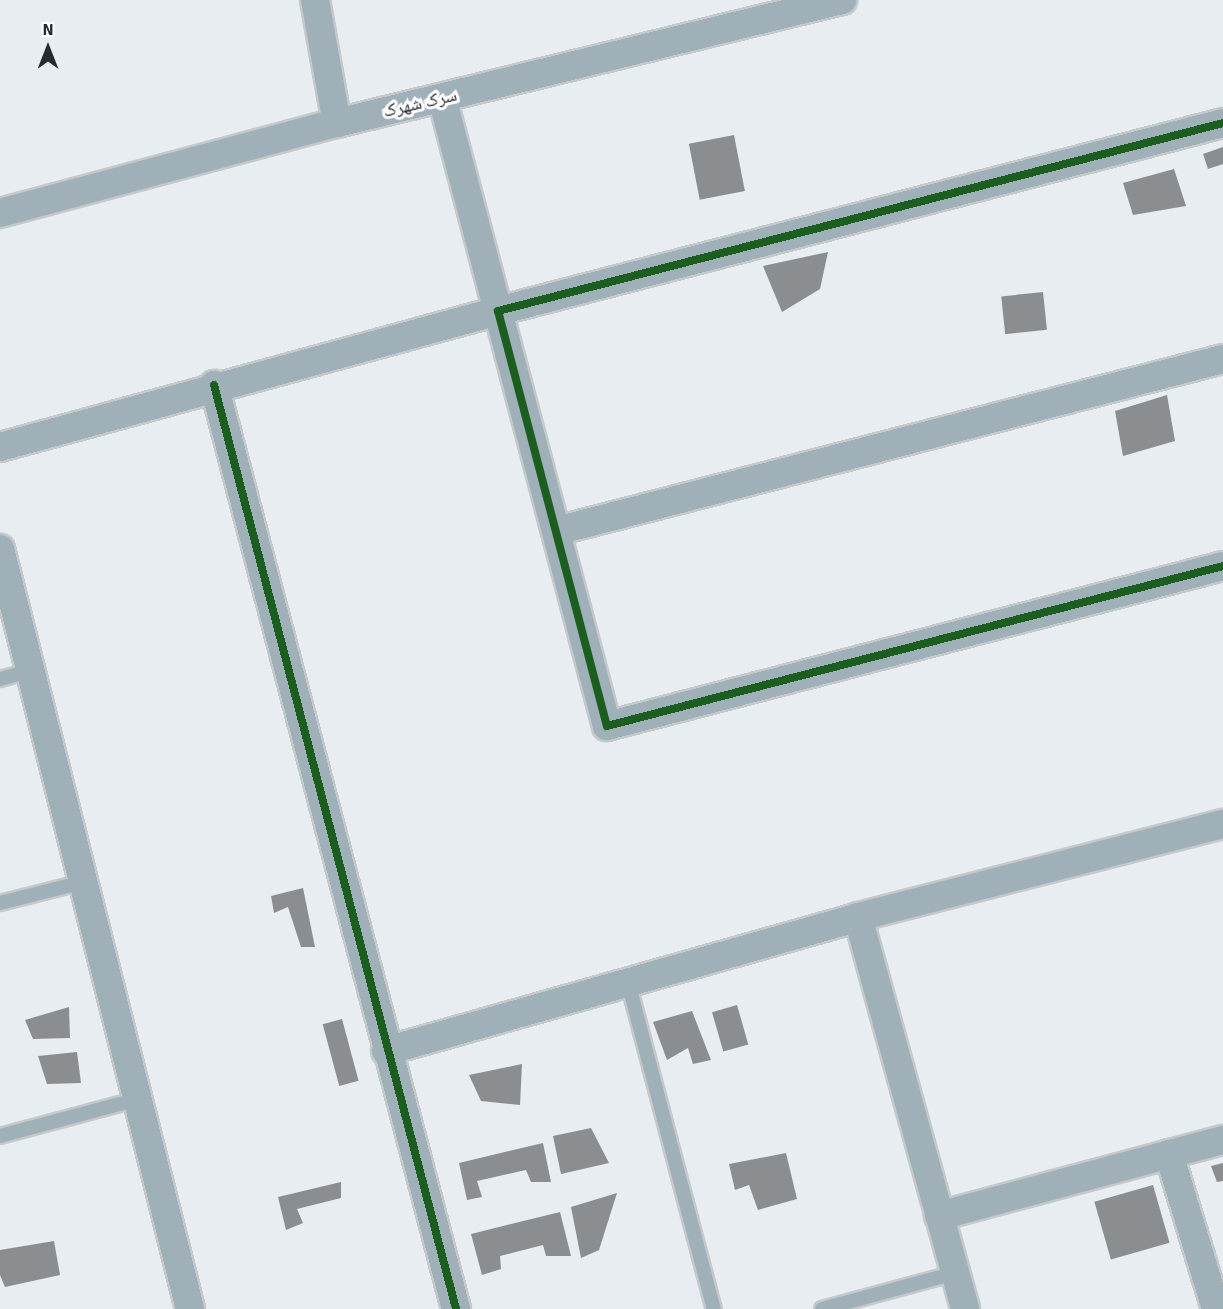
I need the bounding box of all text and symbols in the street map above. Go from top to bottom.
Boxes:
north arrow [18,18,78,78]
text: N [42,20,54,40]
street label: سرک شهرک [381,84,459,122]

